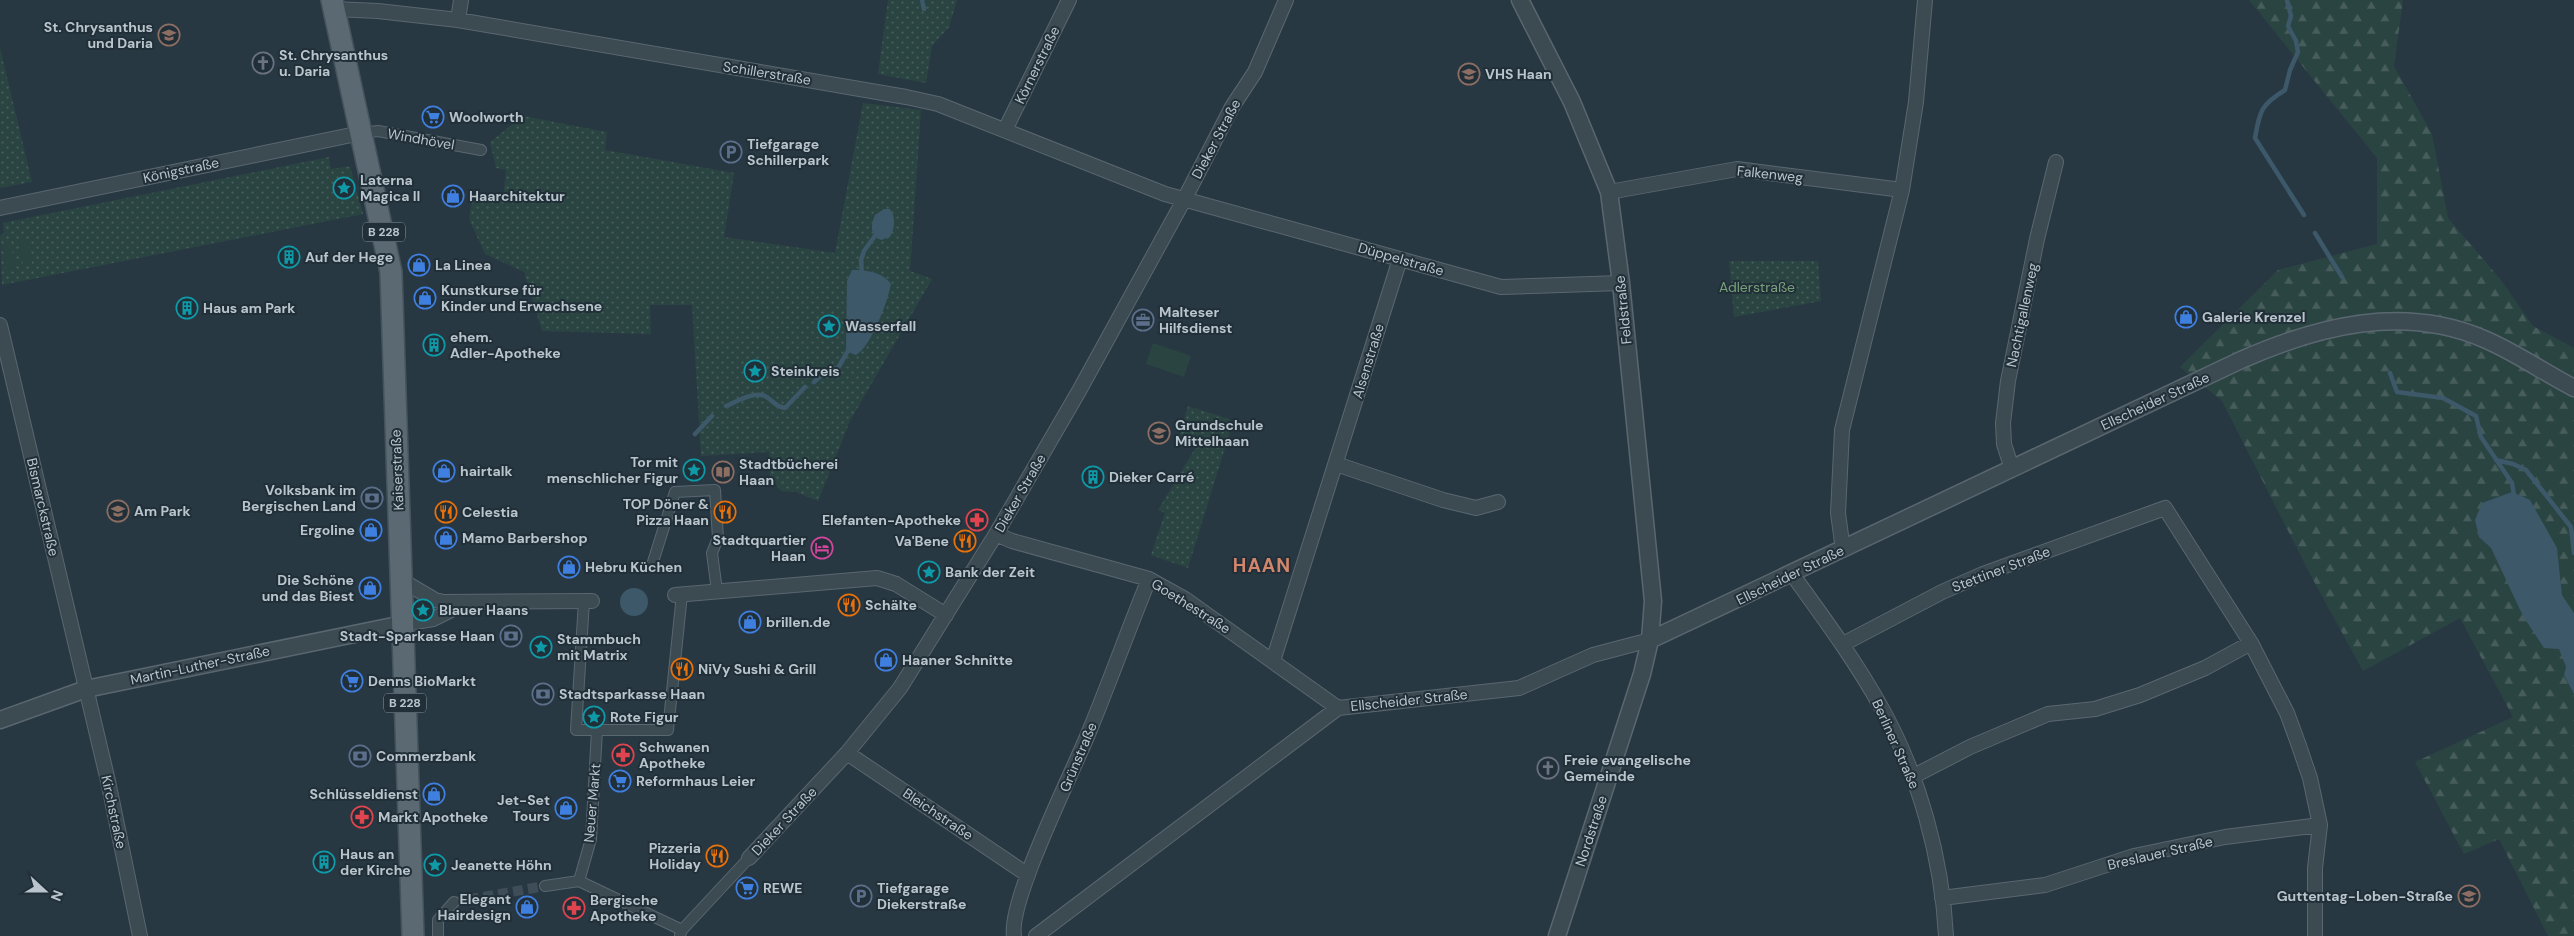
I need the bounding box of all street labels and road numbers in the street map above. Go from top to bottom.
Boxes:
street label: Körnerstraße [1010,23,1064,107]
street label: Schillerstraße [722,57,812,89]
street label: Dieker Straße [1187,96,1245,182]
street label: Windhövel [386,124,456,154]
street label: Königstraße [141,153,221,187]
street label: Falkenweg [1736,162,1804,186]
road number: B 228 [363,222,405,242]
street label: Düppelstraße [1356,238,1446,280]
street label: Nachtigallenweg [2002,261,2042,369]
street label: Feldstraße [1610,275,1636,345]
street label: Alsenstraße [1348,321,1388,401]
street label: Ellscheider Straße [2098,368,2212,434]
street label: Kaiserstraße [387,429,407,511]
street label: Dieker Straße [990,450,1050,536]
street label: Bismarckstraße [23,456,63,558]
street label: Ellscheider Straße [1733,541,1847,609]
street label: Stettiner Straße [1949,542,2053,596]
street label: Goethestraße [1148,574,1234,638]
street label: Martin-Luther-Straße [129,641,271,689]
street label: Ellscheider Straße [1350,685,1468,715]
road number: B 228 [384,694,426,712]
street label: Berliner Straße [1868,696,1924,792]
street label: Grünstraße [1055,719,1101,795]
street label: Neuer Markt [580,763,604,843]
street label: Kirchstraße [97,774,131,850]
street label: Dieker Straße [747,783,821,859]
street label: Bleichstraße [899,784,977,844]
street label: Nordstraße [1571,793,1611,869]
street label: Breslauer Straße [2106,832,2214,874]

